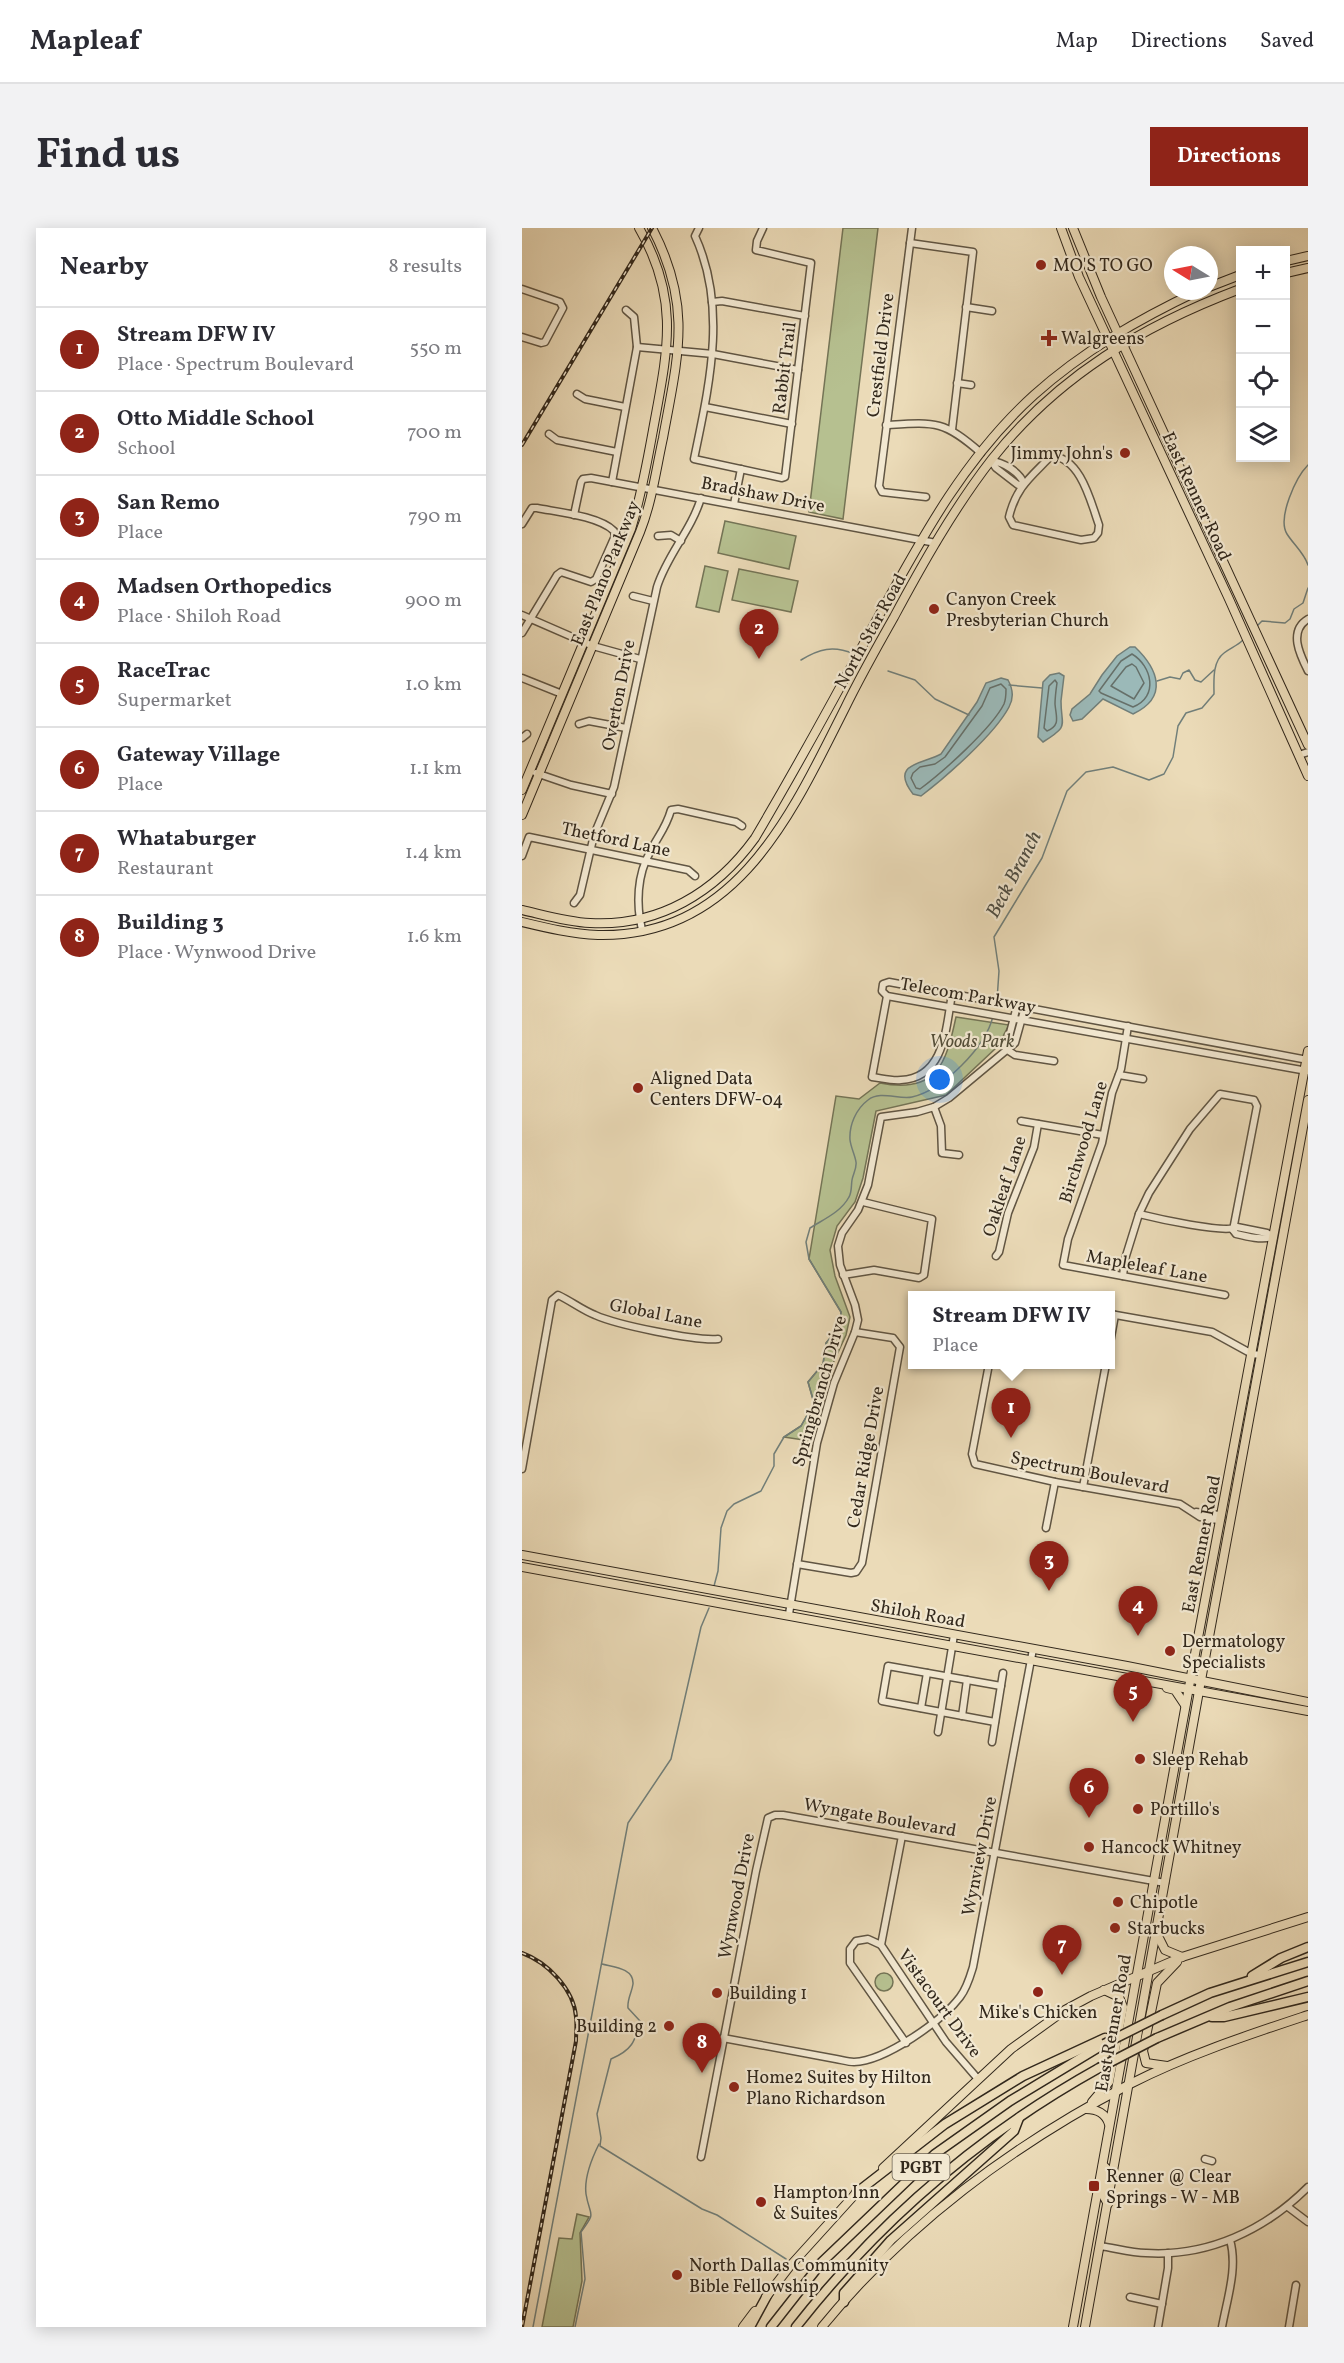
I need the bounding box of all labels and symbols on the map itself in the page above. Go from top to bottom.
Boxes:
north arrow [1164,246,1218,300]
place label: MO'S TO GO [1053,254,1153,279]
marker: MO'S TO GO [1034,258,1048,272]
street label: Crestfield Drive [861,292,901,419]
street label: Rabbit Trail [767,321,804,416]
place label: Walgreens [1061,327,1144,352]
marker: Walgreens [1042,331,1056,345]
street label: East Renner Road [1155,428,1236,565]
place label: Jimmy John's [1011,442,1113,467]
marker: Jimmy John's [1118,446,1132,460]
street label: Bradshaw Drive [699,471,827,520]
street label: East Plano Parkway [566,497,647,650]
street label: North Star Road [829,570,913,694]
place label: Canyon Creek Presbyterian Church [946,588,1109,634]
marker: Canyon Creek Presbyterian Church [927,602,941,616]
pin: 2 [740,610,778,659]
street label: Overton Drive [596,638,642,753]
street label: Thetford Lane [559,817,673,864]
water label: Beck Branch [980,826,1049,923]
street label: Telecom Parkway [898,972,1038,1021]
park label: Woods Park [930,1030,1014,1055]
your location [925,1065,954,1094]
place label: Aligned Data Centers DFW-04 [650,1067,783,1113]
street label: Birchwood Lane [1054,1078,1115,1207]
marker: Aligned Data Centers DFW-04 [631,1081,645,1095]
street label: Oakleaf Lane [977,1133,1033,1240]
street label: Mapleleaf Lane [1084,1245,1209,1290]
street label: Global Lane [607,1293,704,1336]
street label: Springbranch Drive [787,1313,854,1470]
street label: Cedar Ridge Drive [842,1384,891,1530]
pin: 1 [992,1388,1030,1438]
street label: Spectrum Boulevard [1008,1446,1171,1501]
street label: East Renner Road [1177,1473,1228,1615]
pin: 3 [1030,1542,1068,1591]
pin: 4 [1118,1586,1158,1636]
street label: Shiloh Road [868,1594,967,1635]
place label: Dermatology Specialists [1182,1630,1286,1676]
marker: Dermatology Specialists [1163,1644,1177,1658]
pin: 5 [1114,1672,1152,1722]
place label: Sleep Rehab [1152,1748,1248,1773]
marker: Sleep Rehab [1133,1752,1147,1766]
pin: 6 [1070,1768,1108,1818]
street label: Wyngate Boulevard [801,1793,958,1844]
street label: Wynview Drive [957,1794,1004,1918]
place label: Portillo's [1150,1798,1220,1823]
marker: Portillo's [1131,1802,1145,1816]
street label: Wynwood Drive [713,1831,762,1961]
place label: Hancock Whitney [1101,1836,1242,1861]
marker: Hancock Whitney [1082,1840,1096,1854]
place label: Chipotle [1130,1891,1198,1916]
marker: Chipotle [1111,1895,1125,1909]
place label: Starbucks [1127,1917,1205,1942]
marker: Starbucks [1108,1921,1122,1935]
pin: 7 [1042,1926,1082,1975]
street label: Vistacourt Drive [891,1944,987,2063]
street label: East Renner Road [1090,1952,1139,2094]
place label: Building 1 [729,1982,807,2007]
marker: Mike's Chicken [1031,1985,1045,1999]
marker: Building 1 [710,1986,724,2000]
place label: Mike's Chicken [978,2001,1098,2026]
place label: Building 2 [576,2015,657,2040]
marker: Building 2 [662,2019,676,2033]
pin: 8 [682,2024,722,2073]
place label: Home2 Suites by Hilton Plano Richardson [746,2066,932,2112]
marker: Home2 Suites by Hilton Plano Richardson [727,2080,741,2094]
road number: PGBT [892,2154,950,2180]
place label: Renner @ Clear Springs - W - MB [1106,2165,1240,2211]
marker: Renner @ Clear Springs - W - MB [1087,2179,1101,2193]
place label: Hampton Inn & Suites [773,2181,880,2227]
marker: Hampton Inn & Suites [754,2195,768,2209]
place label: North Dallas Community Bible Fellowship [689,2254,889,2300]
marker: North Dallas Community Bible Fellowship [670,2268,684,2282]

